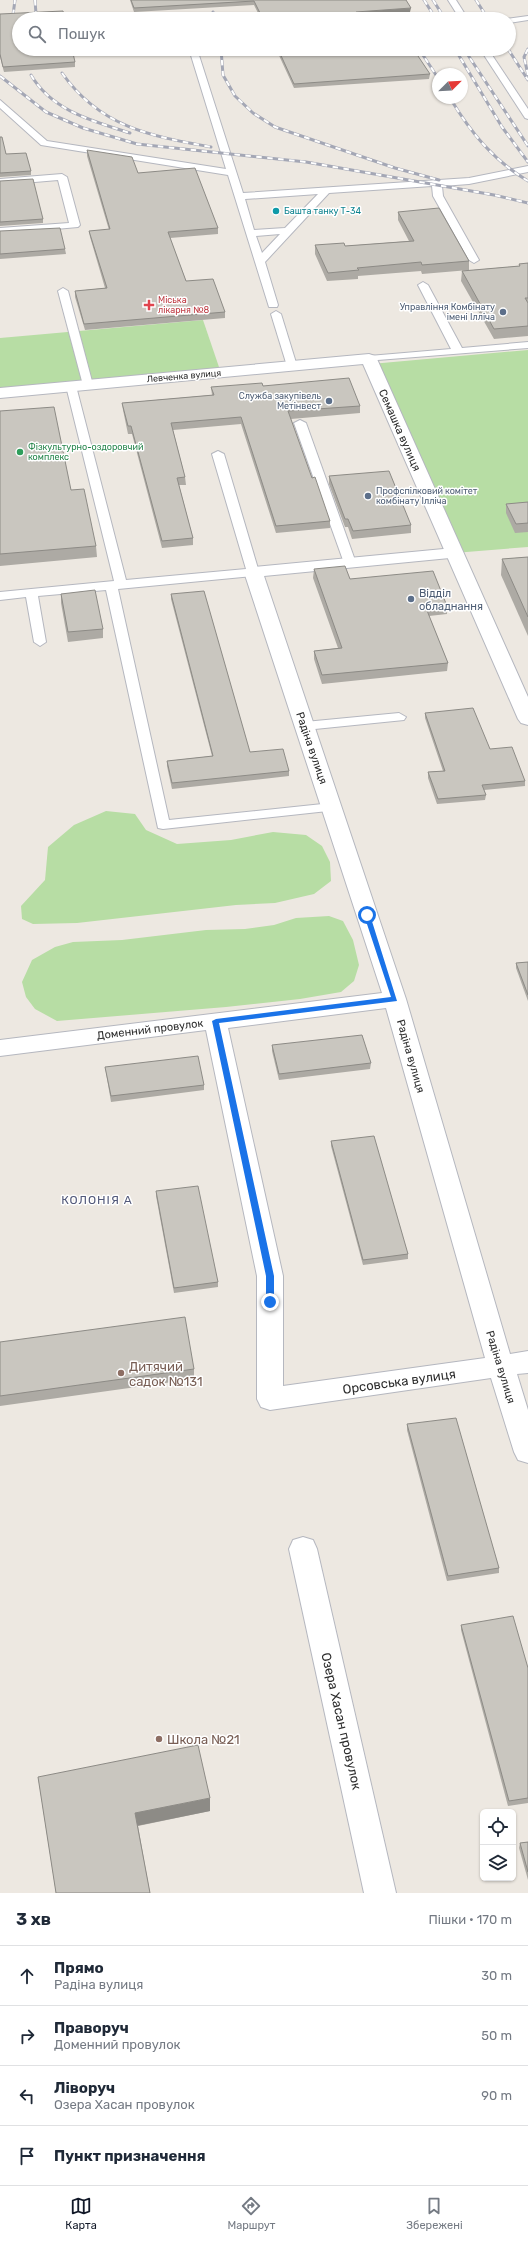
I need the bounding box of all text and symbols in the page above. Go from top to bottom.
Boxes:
search box [12,12,516,56]
icon: search [26,23,48,45]
text: Пошук [58,25,105,43]
north arrow [432,68,468,104]
marker: Башта танку Т-34 [271,206,281,216]
place label: Башта танку Т-34 [284,206,361,216]
place label: Міська лікарня №8 [158,295,210,315]
marker: Міська лікарня №8 [143,299,155,311]
place label: Управління Комбінату імені Ілліча [400,302,495,322]
marker: Управління Комбінату імені Ілліча [498,307,508,317]
street label: Левченка вулиця [146,368,222,384]
street label: Семашка вулиця [376,387,423,473]
place label: Служба закупівель Метінвест [239,391,321,411]
marker: Служба закупівель Метінвест [324,396,334,406]
place label: Фізкультурно-оздоровчий комплекс [28,442,143,462]
marker: Фізкультурно-оздоровчий комплекс [15,447,25,457]
place label: Профспілковий комітет комбінату Ілліча [376,486,478,506]
marker: Профспілковий комітет комбінату Ілліча [363,491,373,501]
place label: Відділ обладнання [419,587,483,613]
marker: Відділ обладнання [406,594,416,604]
street label: Радіна вулиця [293,710,330,786]
route start [358,906,376,924]
street label: Доменний провулок [96,1017,204,1042]
street label: Радіна вулиця [394,1018,427,1094]
district label: КОЛОНІЯ А [61,1193,133,1207]
route end [261,1293,279,1311]
street label: Радіна вулиця [483,1329,518,1405]
place label: Дитячий садок №131 [129,1359,203,1389]
street label: Орсовська вулиця [342,1366,457,1397]
marker: Дитячий садок №131 [116,1368,126,1378]
street label: Озера Хасан провулок [318,1651,365,1791]
place label: Школа №21 [167,1732,240,1747]
marker: Школа №21 [154,1734,164,1744]
map controls [480,1809,516,1881]
button: locate [480,1809,516,1845]
button: layers [480,1845,516,1881]
text: 3 хв [16,1909,51,1929]
text: Пішки · 170 m [429,1912,512,1927]
text: Прямо [54,1959,104,1977]
icon: ahead [16,1965,38,1987]
text: 30 m [481,1968,512,1983]
text: Радіна вулиця [54,1977,143,1992]
text: Праворуч [54,2019,129,2037]
icon: right [16,2025,38,2047]
text: 50 m [481,2028,512,2043]
text: Доменний провулок [54,2037,181,2052]
text: Ліворуч [54,2079,115,2097]
icon: left [16,2085,38,2107]
text: 90 m [481,2088,512,2103]
text: Озера Хасан провулок [54,2097,195,2112]
icon: arrive [16,2145,38,2167]
text: Пункт призначення [54,2147,206,2165]
tab: Карта [65,2195,97,2232]
tab: Маршрут [227,2195,275,2232]
tab: Збережені [406,2195,463,2232]

